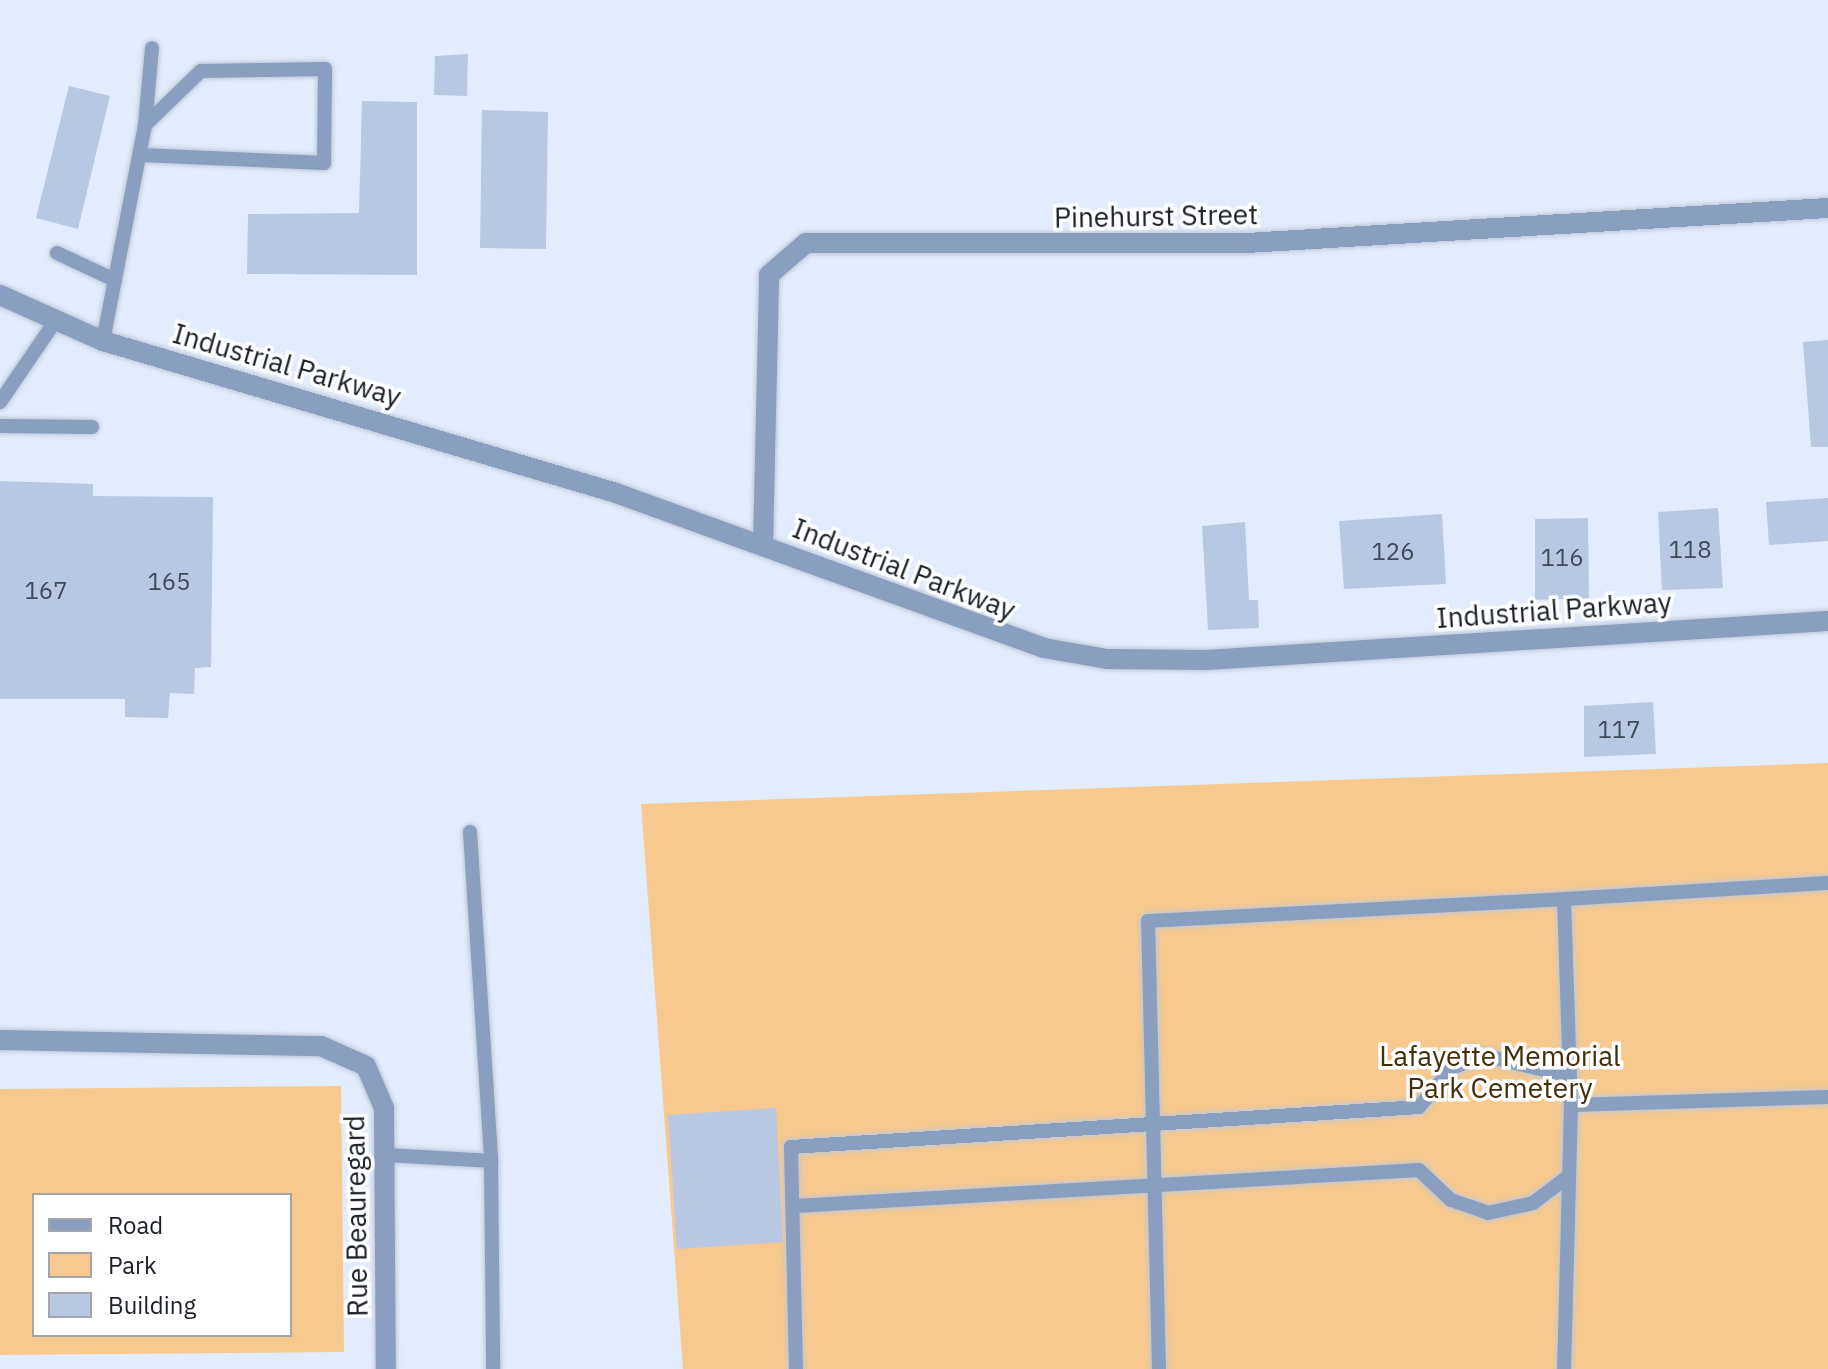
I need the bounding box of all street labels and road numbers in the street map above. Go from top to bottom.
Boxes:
street label: Pinehurst Street [1054,197,1258,235]
street label: Industrial Parkway [169,316,405,414]
street label: Industrial Parkway [788,511,1020,627]
street label: Industrial Parkway [1435,585,1673,635]
street label: Rue Beauregard [337,1115,375,1317]

